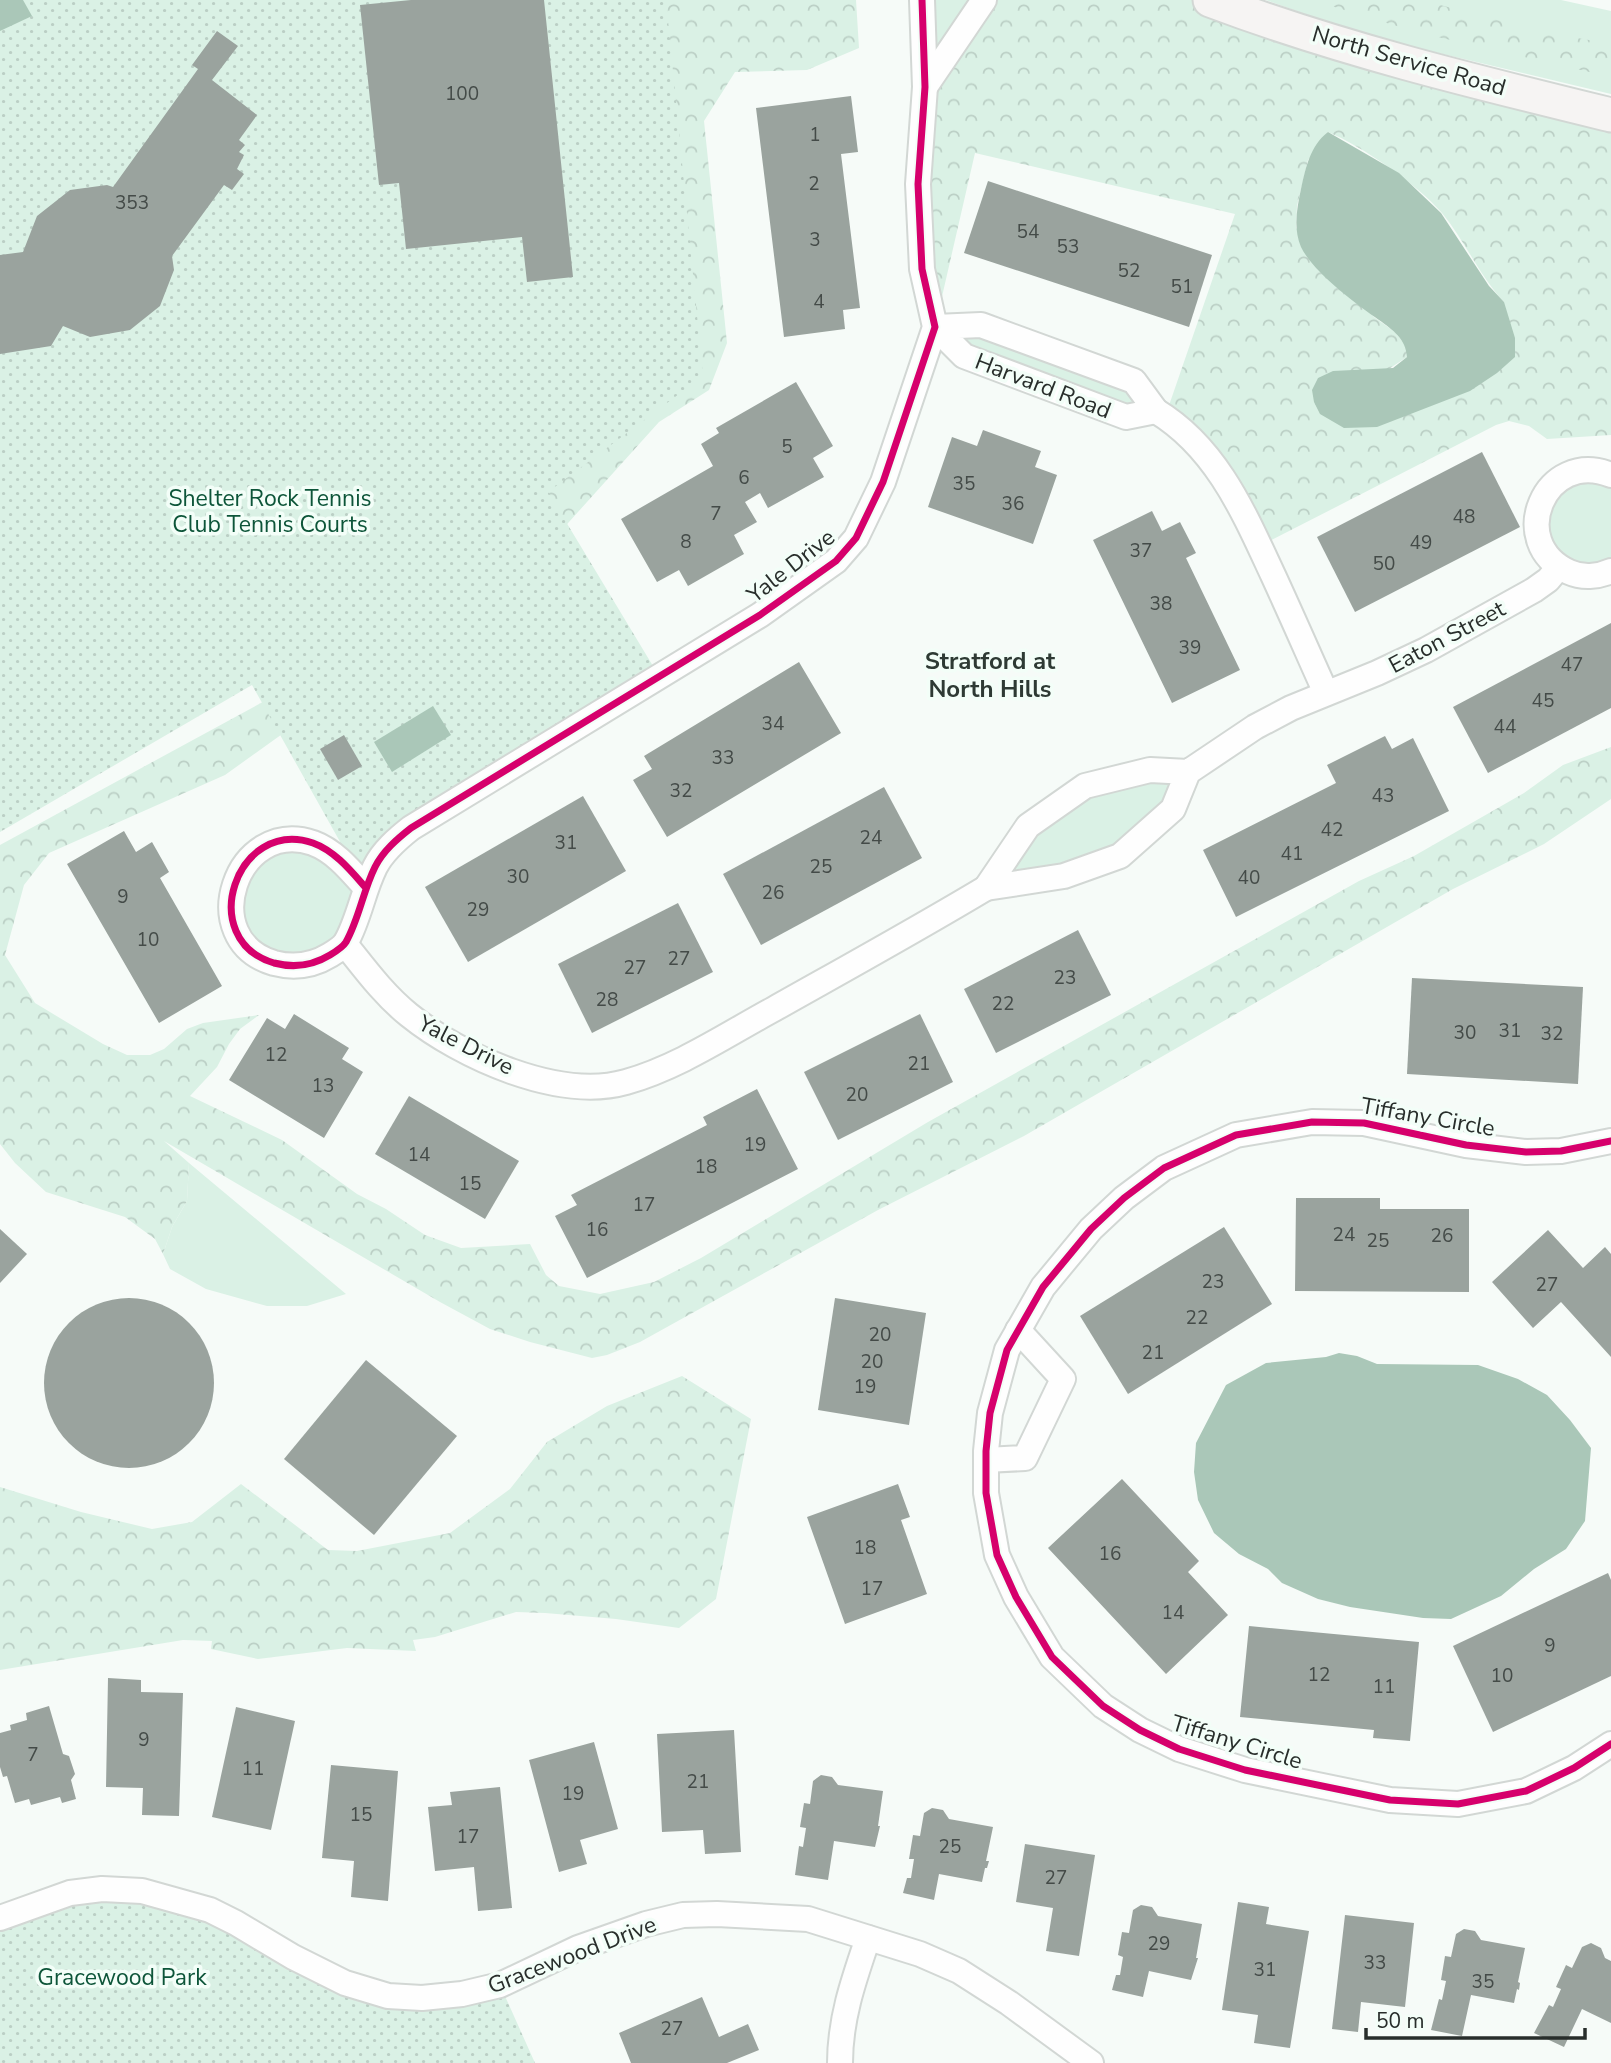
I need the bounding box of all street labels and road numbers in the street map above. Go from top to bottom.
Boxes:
street label: North Service Road [1308,19,1510,103]
street label: Harvard Road [971,346,1115,426]
street label: Yale Drive [740,522,841,611]
street label: Eaton Street [1383,593,1512,681]
street label: Yale Drive [412,1007,519,1082]
street label: Tiffany Circle [1359,1090,1497,1144]
street label: Tiffany Circle [1168,1707,1306,1777]
street label: Gracewood Drive [483,1909,661,2001]

